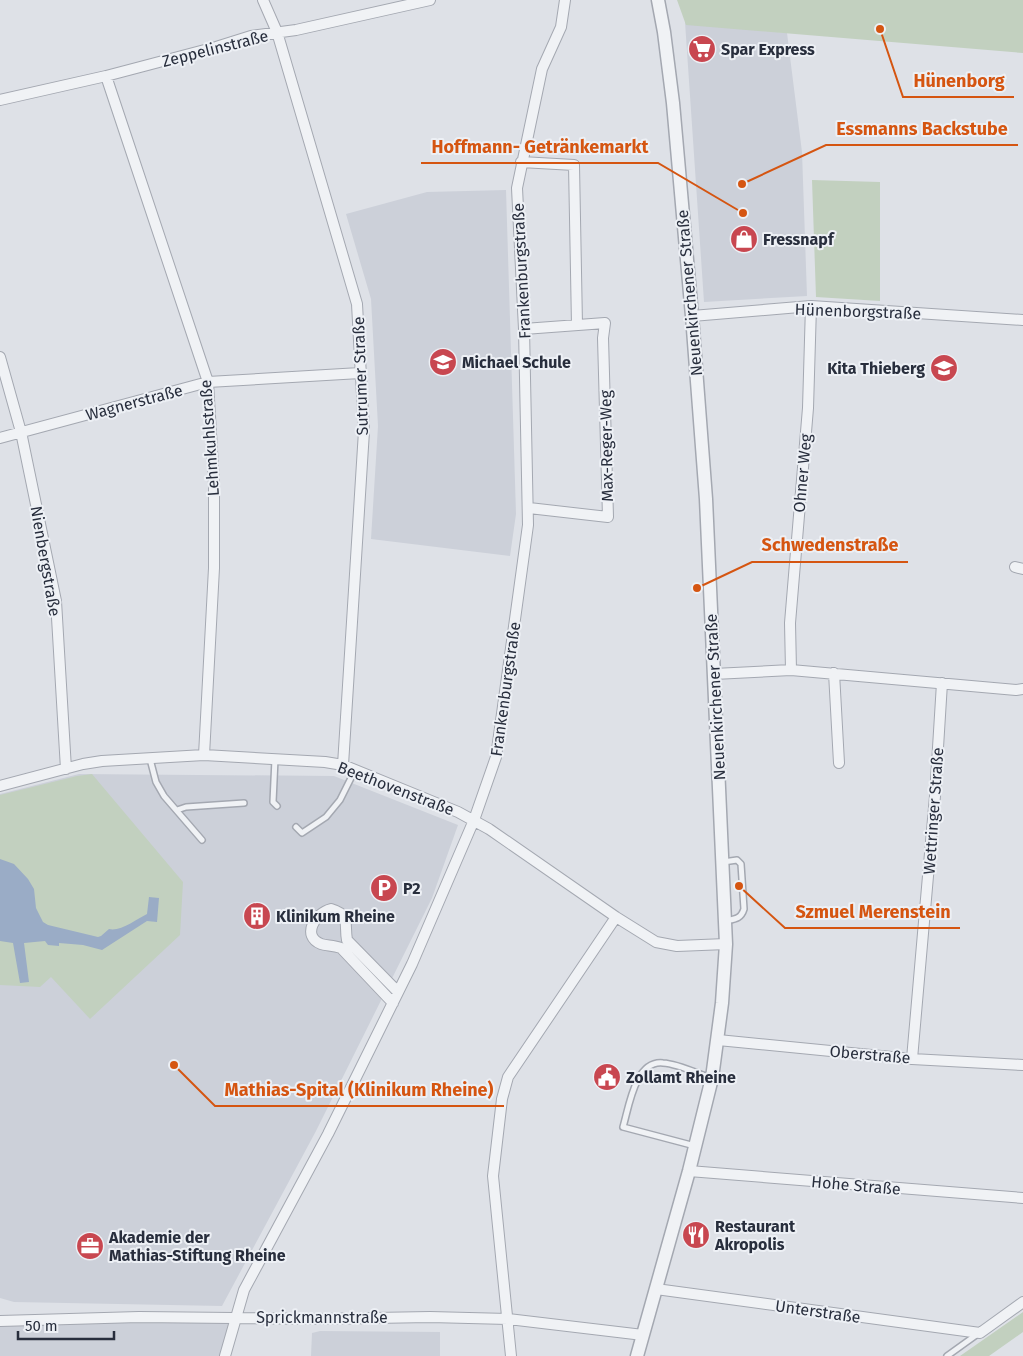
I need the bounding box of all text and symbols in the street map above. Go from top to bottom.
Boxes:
street label: Zeppelinstraße [160,26,270,71]
supermarket icon: Spar Express [687,34,717,64]
place label: Spar Express [721,40,815,59]
callout: Hünenborg [903,64,1014,97]
text: Hünenborg [913,70,1005,92]
callout: Essmanns Backstube [826,112,1018,145]
text: Essmanns Backstube [836,118,1008,140]
callout: Hoffmann- Getränkemarkt [421,130,658,163]
text: Hoffmann- Getränkemarkt [432,136,649,158]
street label: Frankenburgstraße [508,203,535,339]
street label: Neuenkirchener Straße [673,209,706,377]
shop icon: Fressnapf [729,224,759,254]
place label: Fressnapf [763,230,835,249]
street label: Hünenborgstraße [794,300,921,323]
street label: Sutrumer Straße [349,316,372,436]
school or university icon: Michael Schule [428,347,458,377]
place label: Michael Schule [462,353,571,372]
school or university icon: Kita Thieberg [929,353,959,383]
place label: Kita Thieberg [827,359,925,378]
street label: Lehmkuhlstraße [196,379,223,497]
street label: Wagnerstraße [84,380,185,425]
street label: Max-Reger-Weg [596,389,617,502]
street label: Ohner Weg [790,432,815,513]
street label: Nienbergstraße [26,504,65,618]
callout: Schwedenstraße [752,529,908,562]
text: Schwedenstraße [762,534,898,556]
street label: Neuenkirchener Straße [702,613,729,781]
street label: Frankenburgstraße [487,620,524,758]
street label: Wettringer Straße [920,747,947,875]
street label: Beethovenstraße [335,758,457,819]
parking icon: P2 [369,873,399,903]
place label: P2 [403,879,421,898]
callout: Szmuel Merenstein [785,895,960,928]
building icon: Klinikum Rheine [242,901,272,931]
text: Szmuel Merenstein [795,901,951,923]
place label: Klinikum Rheine [276,907,395,926]
street label: Oberstraße [829,1042,911,1067]
public building icon: Zollamt Rheine [592,1062,622,1092]
place label: Zollamt Rheine [626,1068,736,1087]
callout: Mathias-Spital (Klinikum Rheine) [215,1073,504,1106]
text: Mathias-Spital (Klinikum Rheine) [225,1079,494,1101]
street label: Hohe Straße [811,1172,901,1199]
place label: Restaurant Akropolis [714,1217,796,1254]
restaurant icon: Restaurant Akropolis [681,1220,711,1250]
place label: Akademie der Mathias-Stiftung Rheine [108,1228,286,1265]
office icon: Akademie der Mathias-Stiftung Rheine [75,1231,105,1261]
street label: Unterstraße [774,1296,862,1327]
scale bar [18,1308,114,1340]
street label: Sprickmannstraße [256,1308,388,1327]
text: 50 m [25,1317,58,1335]

